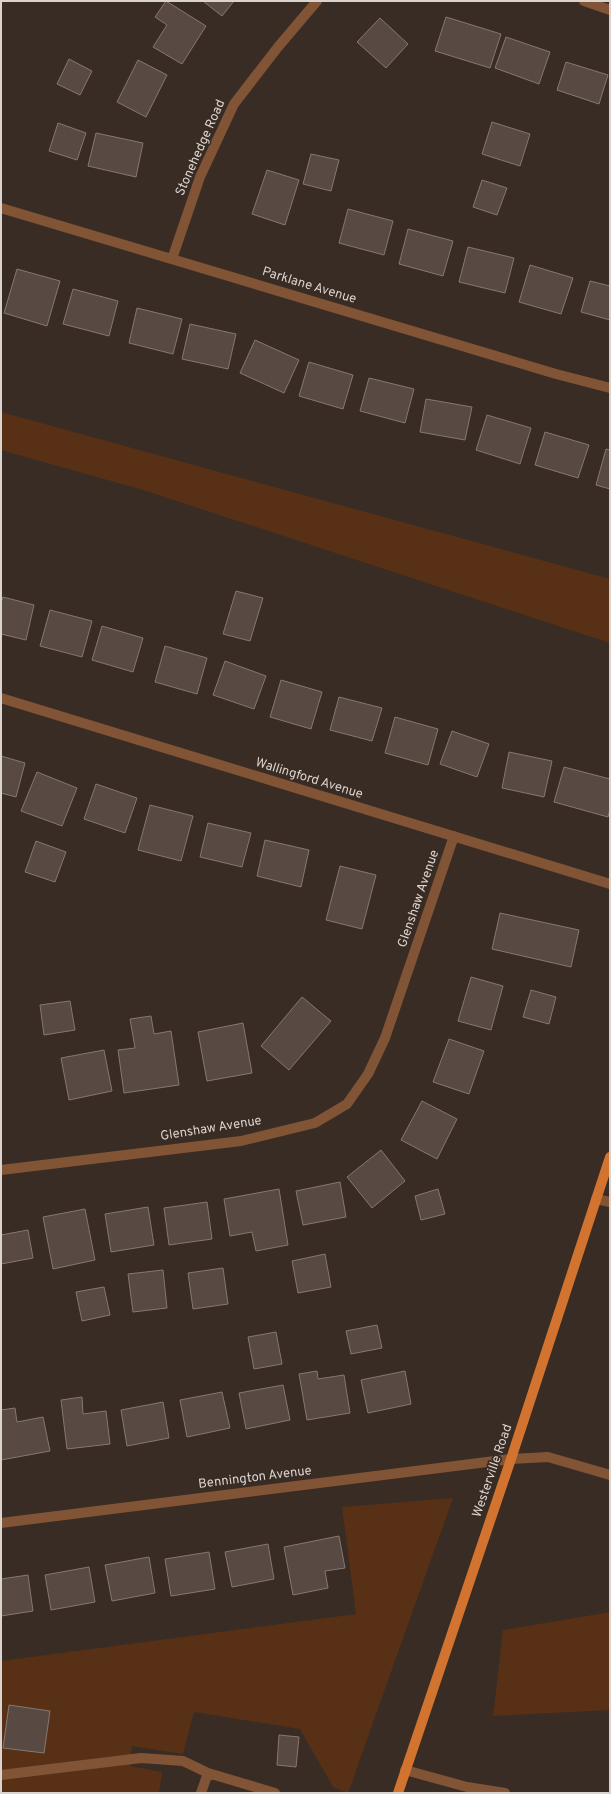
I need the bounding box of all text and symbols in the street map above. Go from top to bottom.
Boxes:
street label: Stonehedge Road [173,97,229,199]
street label: Parklane Avenue [260,264,358,308]
street label: Wallingford Avenue [253,755,365,803]
street label: Glenshaw Avenue [395,848,443,950]
street label: Glenshaw Avenue [159,1113,263,1145]
street label: Westerville Road [470,1422,516,1520]
street label: Bennington Avenue [197,1463,313,1493]

